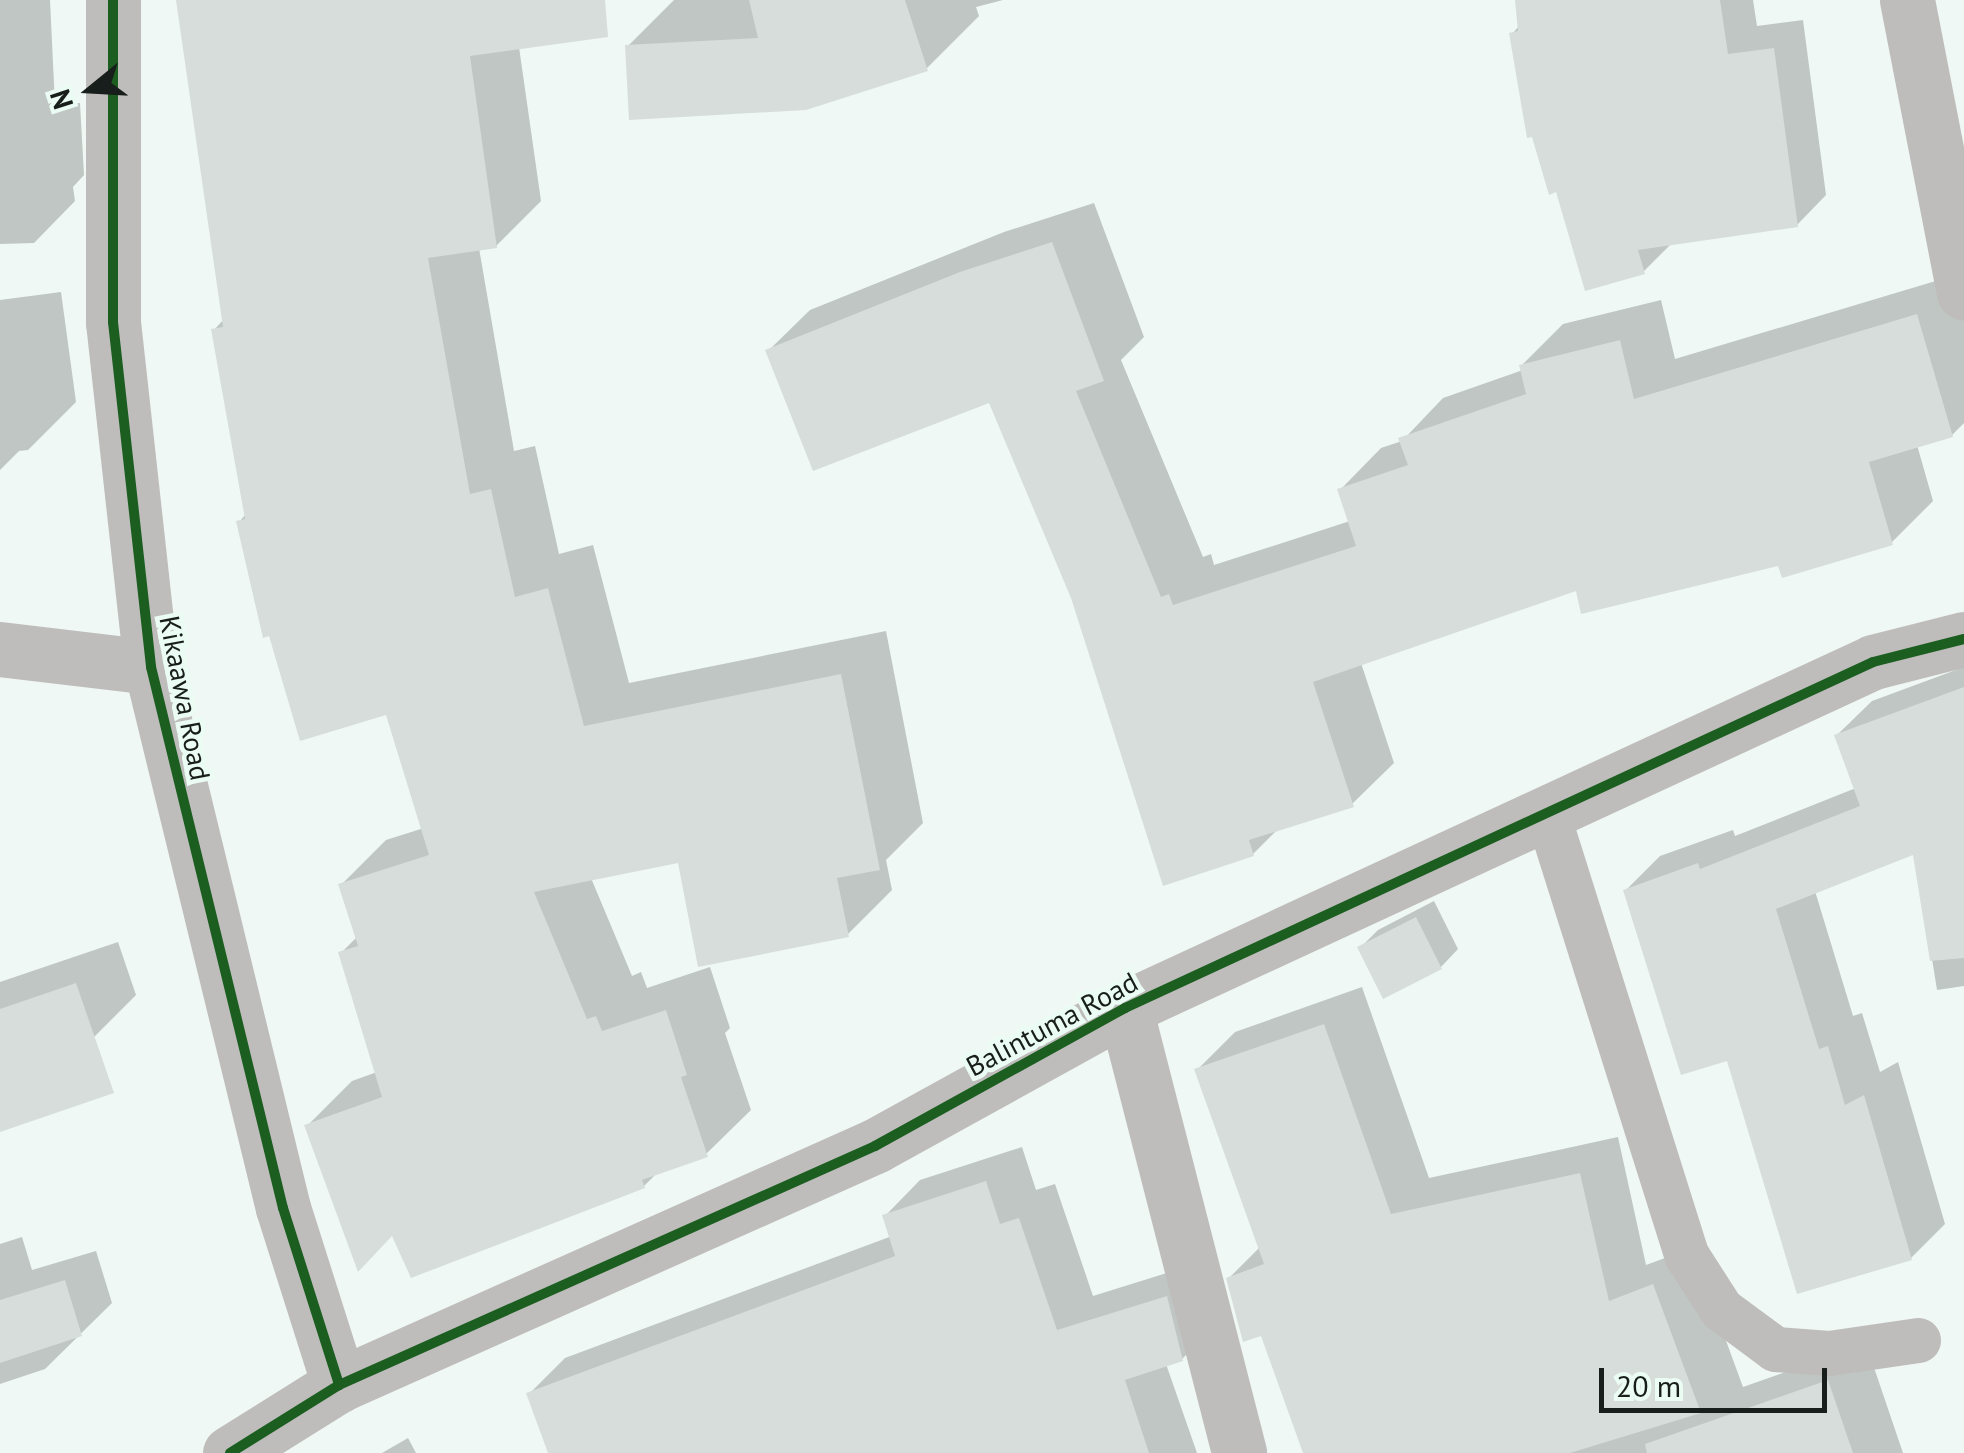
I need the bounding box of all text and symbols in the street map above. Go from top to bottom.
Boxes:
north arrow [40,40,140,140]
text: N [41,85,81,114]
street label: Kikaawa Road [153,613,217,783]
street label: Balintuma Road [961,965,1143,1083]
scale bar [1604,1348,1832,1410]
text: 20 m [1616,1366,1681,1405]

